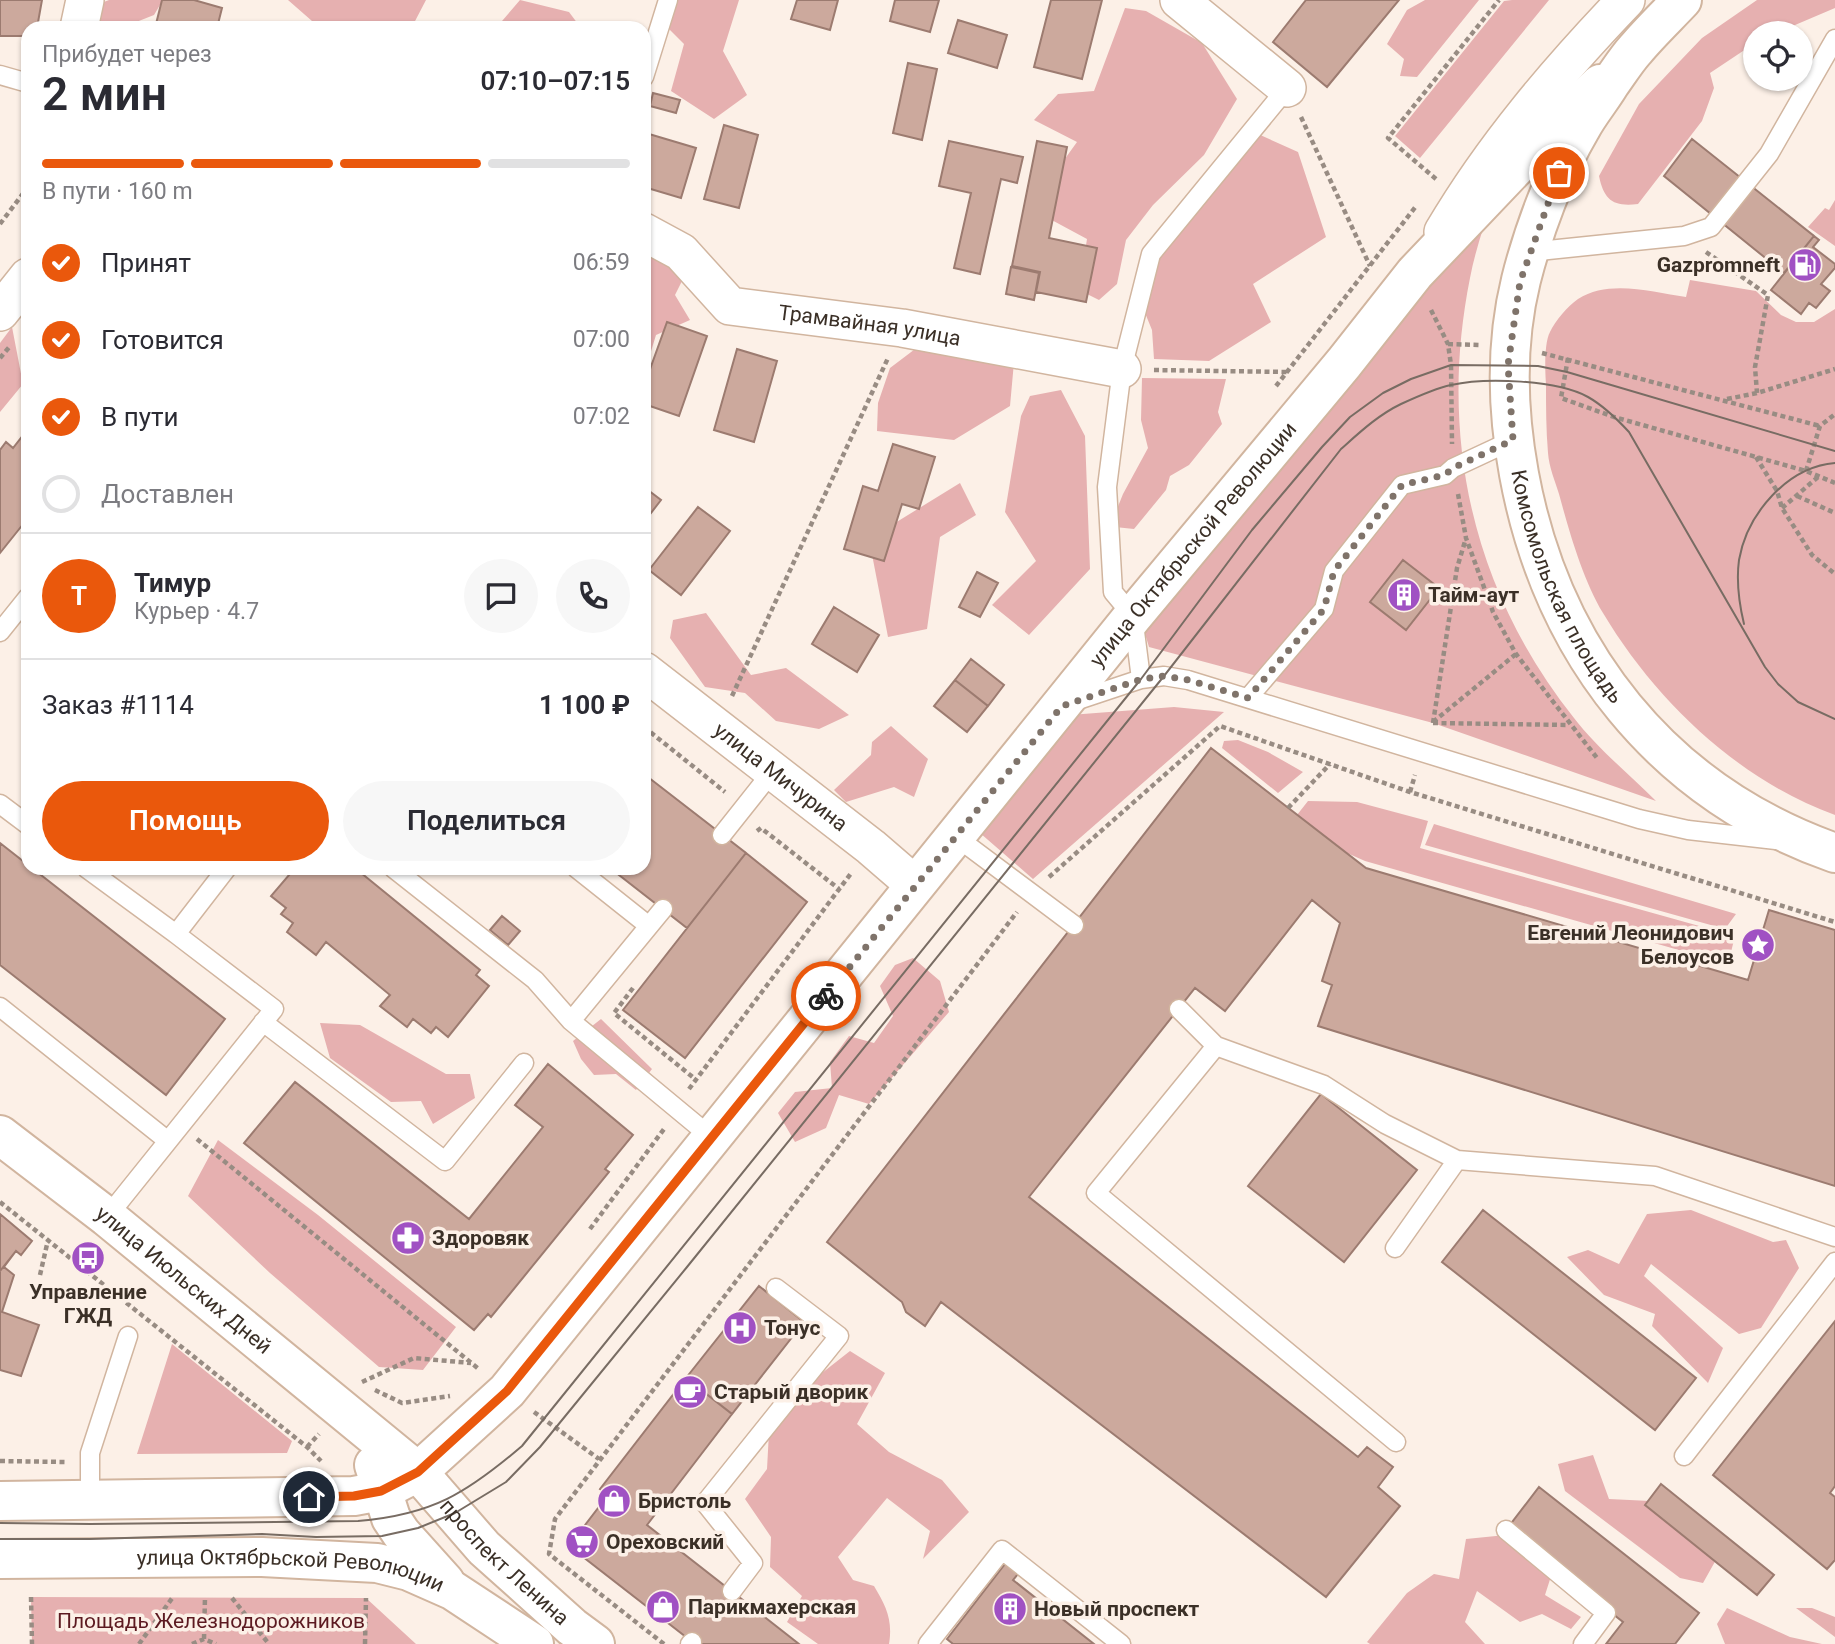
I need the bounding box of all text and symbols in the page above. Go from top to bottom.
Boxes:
map controls [1743,21,1813,91]
button: locate [1743,21,1813,91]
text: Прибудет через [42,41,212,68]
text: 07:10–07:15 [480,66,630,96]
text: 2 мин [42,67,167,121]
pin [1529,143,1589,203]
icon: bag [1540,154,1578,192]
text: В пути · 160 m [42,178,193,205]
icon: check [42,244,80,282]
fuel station icon: Gazpromneft [1786,246,1824,284]
text: Принят [101,248,191,278]
text: 06:59 [573,249,630,276]
place label: Gazpromneft [1657,253,1780,277]
street label: Трамвайная улица [777,300,963,351]
icon: check [42,321,80,359]
text: Готовится [101,325,224,355]
text: 07:00 [573,326,630,353]
icon: check [42,398,80,436]
text: В пути [101,402,178,432]
text: 07:02 [573,403,630,430]
street label: улица Октябрьской Революции [1085,417,1301,672]
street label: Комсомольская площадь [1506,468,1628,708]
text: Доставлен [101,479,234,509]
button: chat [464,559,538,633]
button: phone [556,559,630,633]
text: Тимур [134,568,211,598]
building icon: Тайм-аут [1385,576,1423,614]
text: Т [71,581,87,611]
place label: Тайм-аут [1428,583,1519,607]
text: Курьер · 4.7 [134,598,259,625]
text: Заказ #1114 [42,690,194,720]
text: 1 100 ₽ [539,690,630,720]
street label: улица Мичурина [709,718,852,836]
button: Помощь [42,781,329,861]
button: Поделиться [343,781,630,861]
place label: Евгений Леонидович Белоусов [1527,921,1734,969]
place icon: Евгений Леонидович Белоусов [1739,926,1777,964]
courier [791,961,861,1031]
icon: bike [807,977,845,1015]
street label: улица Июльских Дней [91,1201,276,1359]
pharmacy icon: Здоровяк [389,1219,427,1257]
place label: Здоровяк [432,1226,529,1250]
bus stop icon: Управление ГЖД [69,1239,107,1277]
place label: Управление ГЖД [29,1280,147,1328]
hospital icon: Тонус [721,1309,759,1347]
place label: Тонус [764,1316,820,1340]
cafe icon: Старый дворик [671,1373,709,1411]
place label: Старый дворик [714,1380,869,1404]
pin [279,1467,339,1527]
icon: home [290,1478,328,1516]
shop icon: Бристоль [595,1482,633,1520]
place label: Бристоль [638,1489,731,1513]
street label: проспект Ленина [435,1494,574,1630]
supermarket icon: Ореховский [563,1523,601,1561]
place label: Ореховский [606,1530,724,1554]
street label: улица Октябрьской Революции [137,1545,448,1597]
shop icon: Парикмахерская [644,1588,682,1626]
building icon: Новый проспект [991,1590,1029,1628]
place label: Парикмахерская [688,1595,856,1619]
place label: Новый проспект [1034,1597,1200,1621]
park label: Площадь Железнодорожников [57,1609,365,1633]

